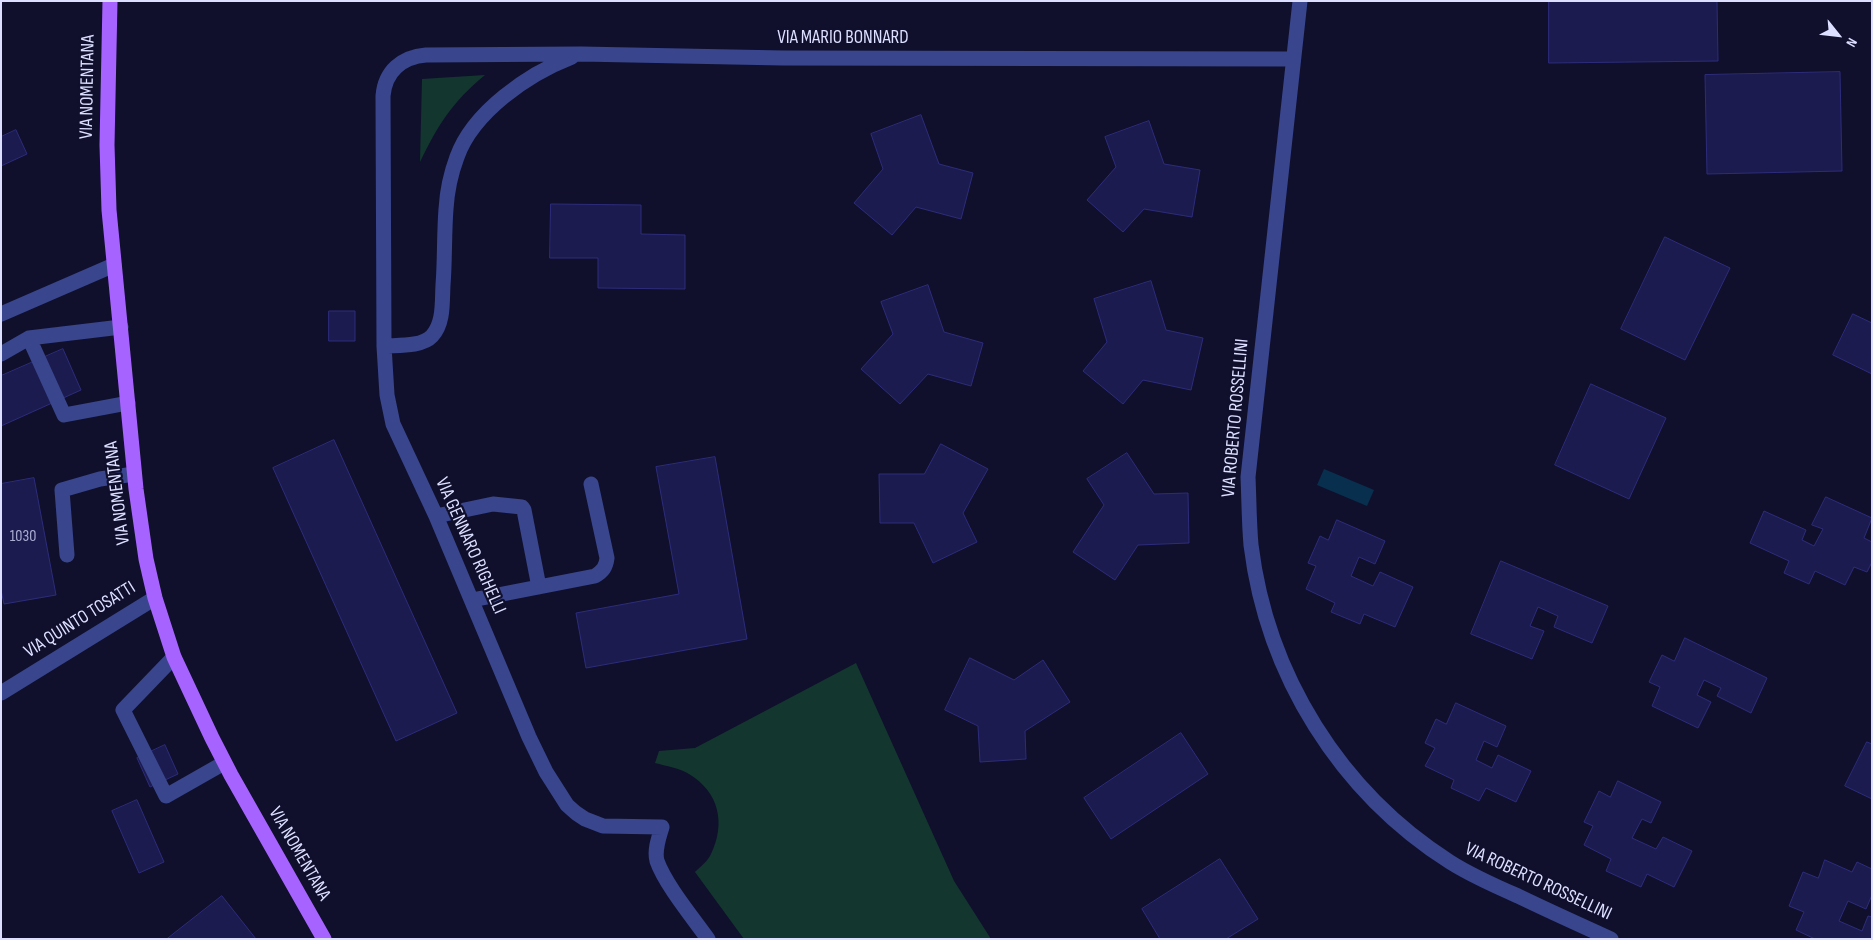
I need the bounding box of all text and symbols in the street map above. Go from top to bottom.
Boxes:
north arrow [1813,10,1863,60]
street label: VIA MARIO BONNARD [777,27,909,49]
street label: VIA NOMENTANA [76,35,100,139]
text: N [1842,35,1861,50]
street label: VIA ROBERTO ROSSELLINI [1218,338,1254,498]
street label: VIA NOMENTANA [100,440,136,546]
street label: VIA GENNARO RIGHELLI [430,474,510,618]
house number: 1030 [10,527,36,547]
street label: VIA QUINTO TOSATTI [20,577,140,663]
street label: VIA NOMENTANA [263,803,335,905]
street label: VIA ROBERTO ROSSELLINI [1461,838,1615,926]

